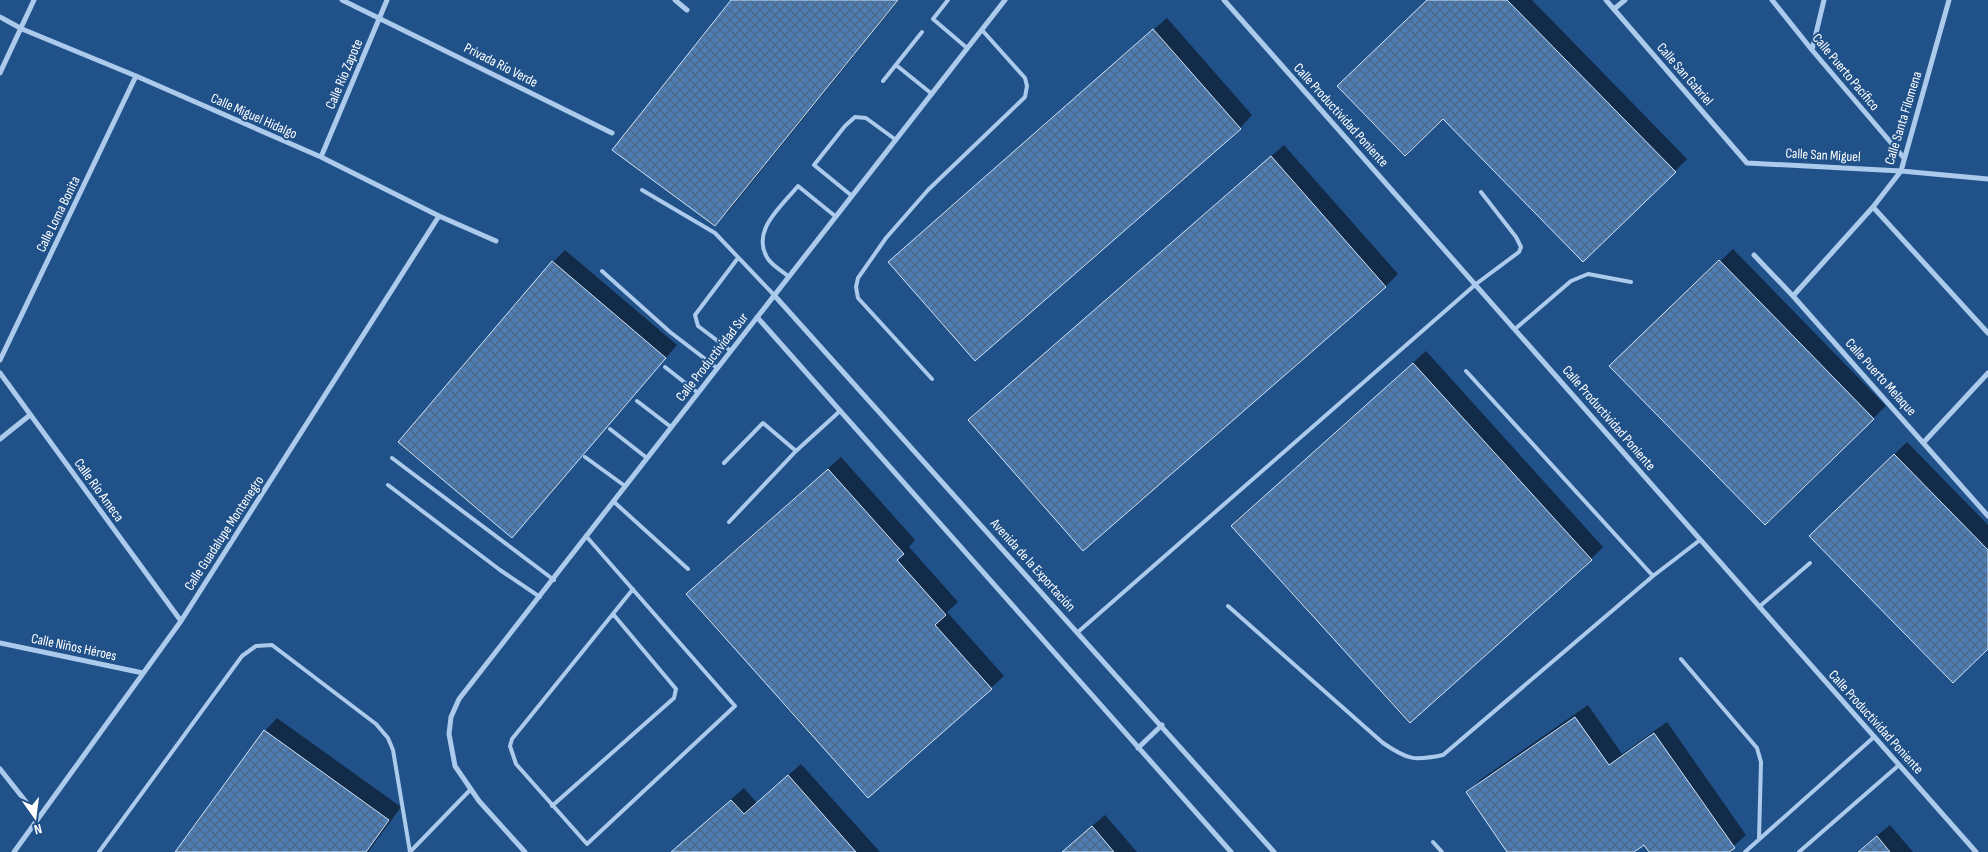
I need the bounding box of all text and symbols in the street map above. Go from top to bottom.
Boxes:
street label: Calle Puerto Pacífico [1809,30,1883,114]
street label: Calle Río Zapote [322,36,366,112]
street label: Privada Río Verde [461,39,541,91]
street label: Calle San Gabriel [1653,39,1717,109]
street label: Calle Productividad Poniente [1290,60,1392,170]
street label: Calle Santa Filomena [1881,69,1925,167]
street label: Calle Miguel Hidalgo [208,89,300,143]
street label: Calle San Miguel [1785,145,1861,165]
street label: Calle Loma Bonita [32,173,84,255]
street label: Calle Productividad Sur [672,309,752,405]
street label: Calle Puerto Melaque [1842,335,1920,419]
street label: Calle Productividad Poniente [1559,362,1659,474]
street label: Calle Río Ameca [70,455,128,525]
street label: Calle Guadalupe Montenegro [181,472,268,594]
street label: Avenida de la Exportación [986,514,1079,615]
street label: Calle Niños Héroes [30,630,118,664]
street label: Calle Productividad Poniente [1825,667,1927,777]
north arrow [10,792,60,842]
text: N [32,820,44,838]

